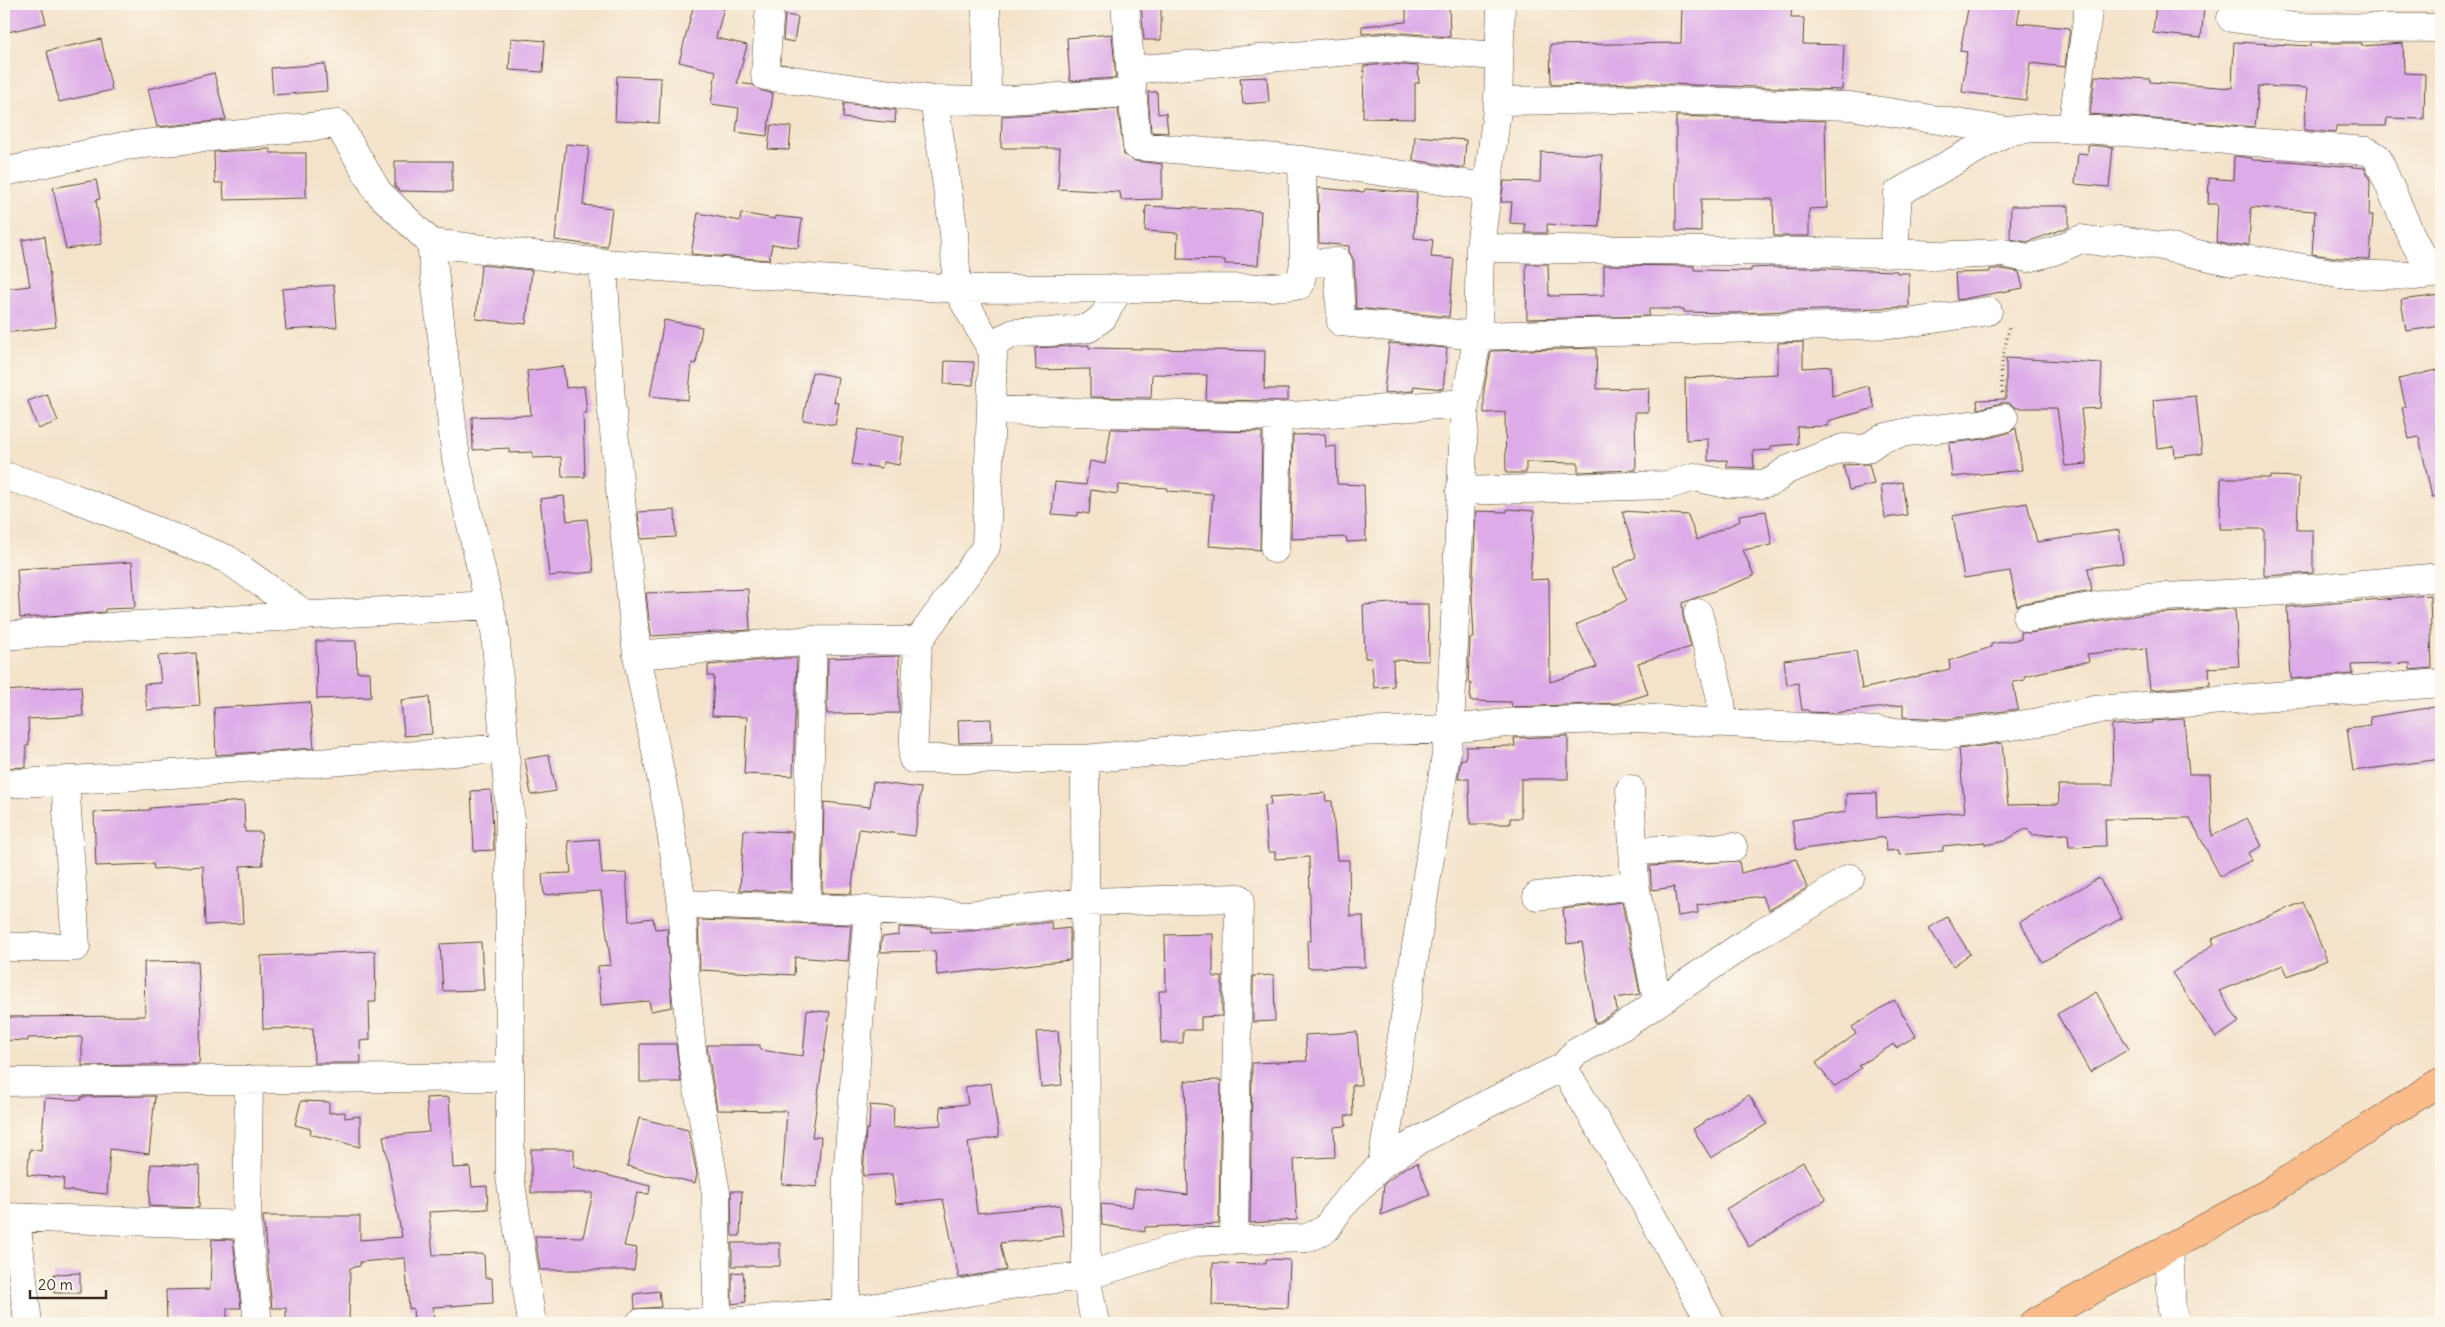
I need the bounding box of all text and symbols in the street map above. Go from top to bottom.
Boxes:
scale bar [30,1267,106,1299]
text: 20 m [38,1275,73,1294]

